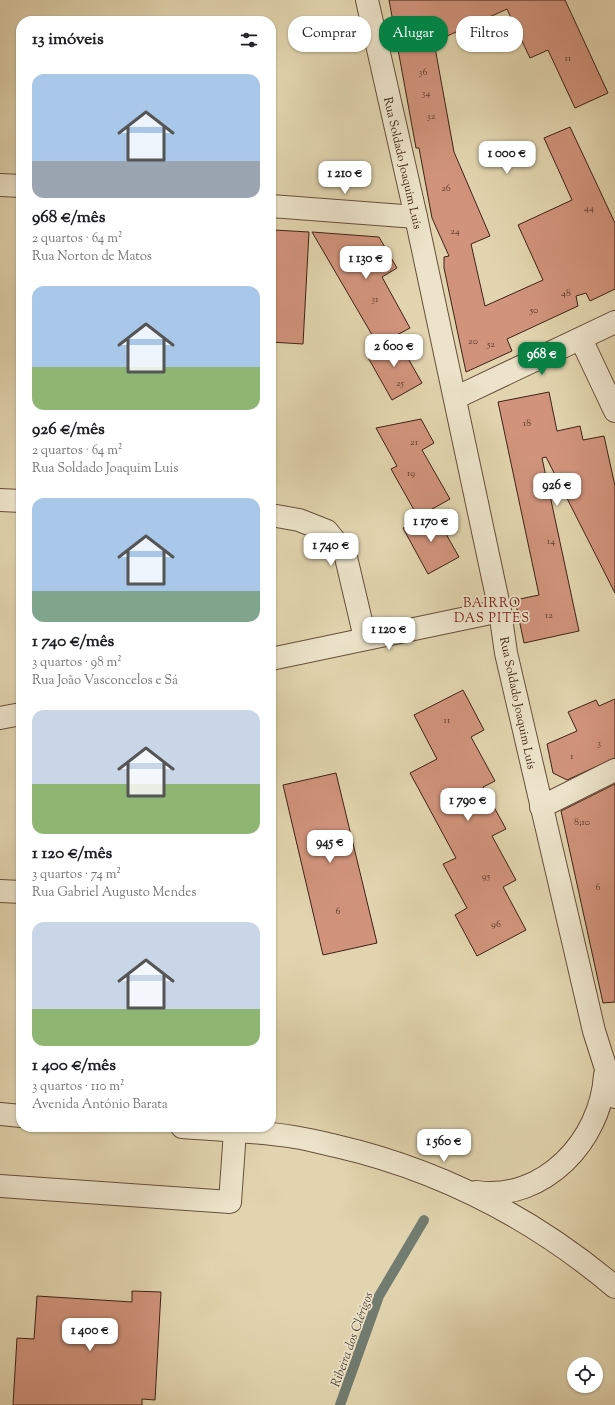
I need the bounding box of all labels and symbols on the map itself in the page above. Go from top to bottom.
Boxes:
house number: 11 [565,51,572,66]
house number: 36 [419,65,427,80]
house number: 34 [421,86,431,101]
street label: Rua Soldado Joaquim Luís [378,95,426,231]
house number: 32 [427,109,436,124]
pin: 1 000 € [470,141,544,175]
pin: 1 210 € [308,161,382,195]
house number: 26 [441,181,451,196]
house number: 44 [584,201,594,216]
house number: 24 [450,224,460,239]
pin: 1 130 € [329,246,403,280]
house number: 48 [561,286,571,301]
house number: 31 [371,292,379,307]
house number: 50 [529,303,538,318]
pin: 2 600 € [357,334,431,368]
house number: 20 [468,334,478,349]
house number: 52 [486,337,495,352]
pin: 968 € [514,342,570,376]
house number: 25 [396,376,405,391]
house number: 18 [523,416,531,431]
house number: 21 [410,435,419,450]
house number: 19 [407,466,415,481]
pin: 926 € [529,473,585,507]
pin: 1 170 € [394,509,468,543]
pin: 1 740 € [294,533,368,567]
house number: 14 [547,534,555,549]
district label: BAIRRO DAS PITES [454,595,530,628]
house number: 12 [545,608,553,623]
pin: 1 120 € [352,617,426,651]
street label: Rua Soldado Joaquim Luís [494,635,540,771]
house number: 11 [444,713,451,728]
house number: 3 [597,736,601,751]
house number: 1 [570,749,574,764]
pin: 1 790 € [431,788,505,822]
house number: 8;10 [574,815,590,830]
pin: 945 € [302,830,358,864]
house number: 95 [482,869,491,884]
house number: 6 [596,880,601,895]
house number: 6 [336,904,341,919]
house number: 96 [491,917,501,932]
pin: 1 560 € [407,1129,481,1163]
water label: Ribeira dos Clérigos [327,1290,378,1390]
pin: 1 400 € [53,1318,127,1352]

